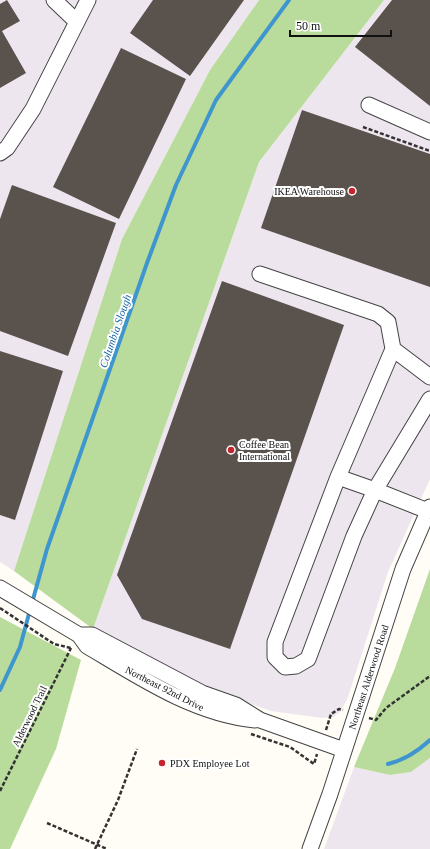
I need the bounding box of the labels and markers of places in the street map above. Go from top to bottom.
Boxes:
place label: IKEA Warehouse [274,186,345,197]
marker: IKEA Warehouse [347,186,357,196]
place label: Coffee Bean International [239,439,290,462]
marker: Coffee Bean International [226,445,236,455]
marker: PDX Employee Lot [157,758,167,768]
place label: PDX Employee Lot [170,758,250,769]

